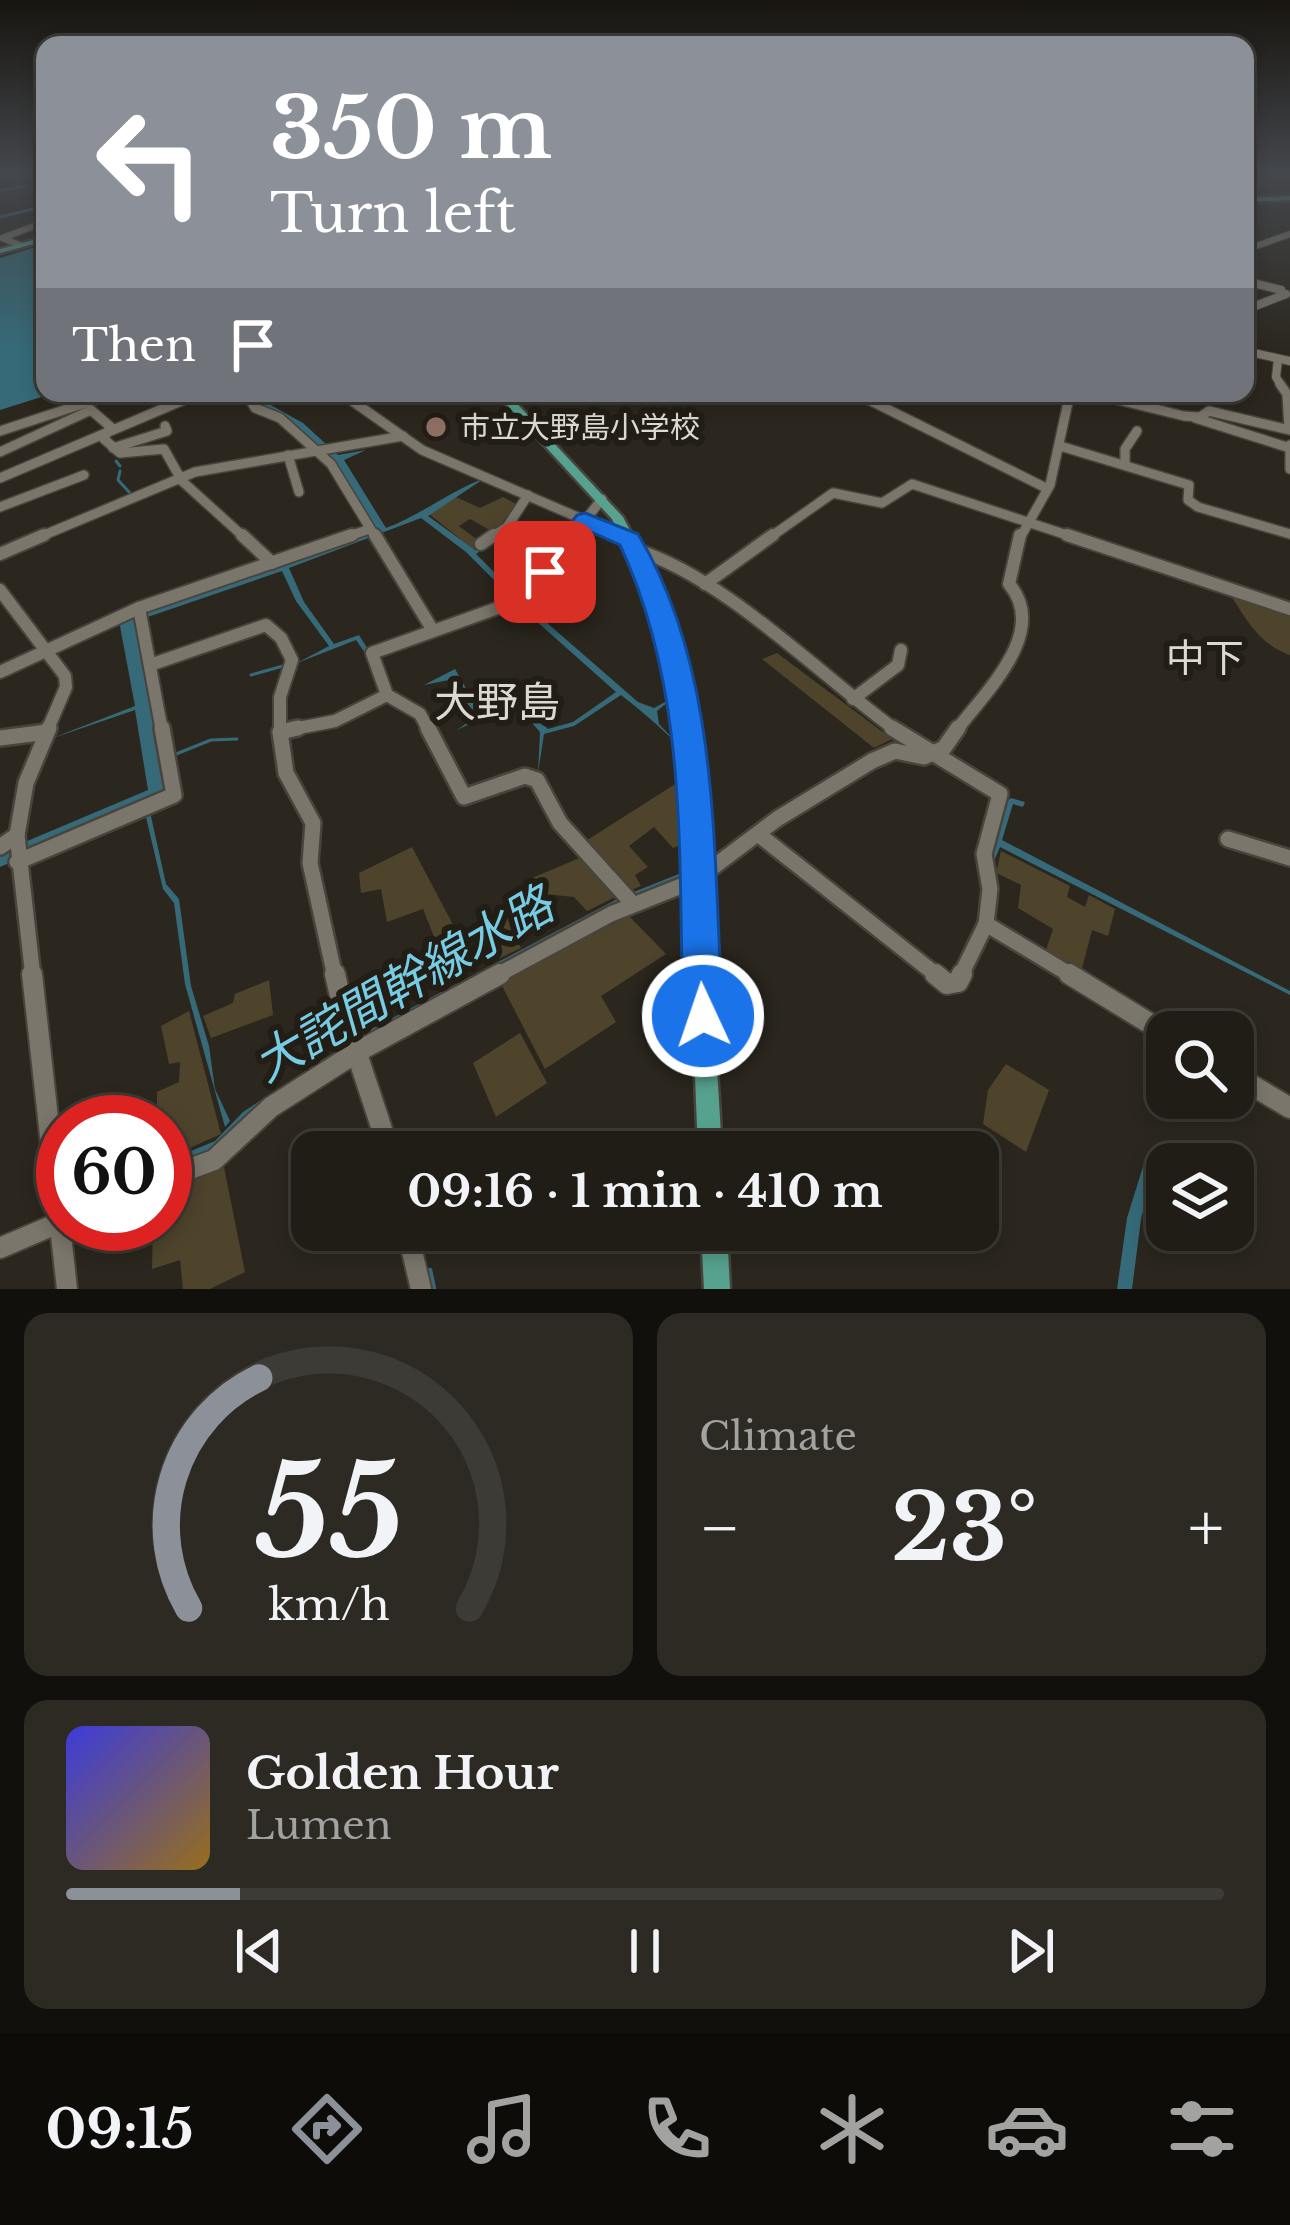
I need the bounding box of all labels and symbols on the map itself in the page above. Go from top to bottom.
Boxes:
place label: 市立大野島小学校 [460,409,700,446]
marker: 市立大野島小学校 [423,414,449,440]
pin [494,521,596,623]
district label: 中下 [1166,634,1244,683]
district label: 大野島 [434,676,560,728]
water label: 大詫間幹線水路 [243,872,567,1094]
position arrow [640,953,766,1079]
speed limit sign: 60 [36,1095,192,1251]

